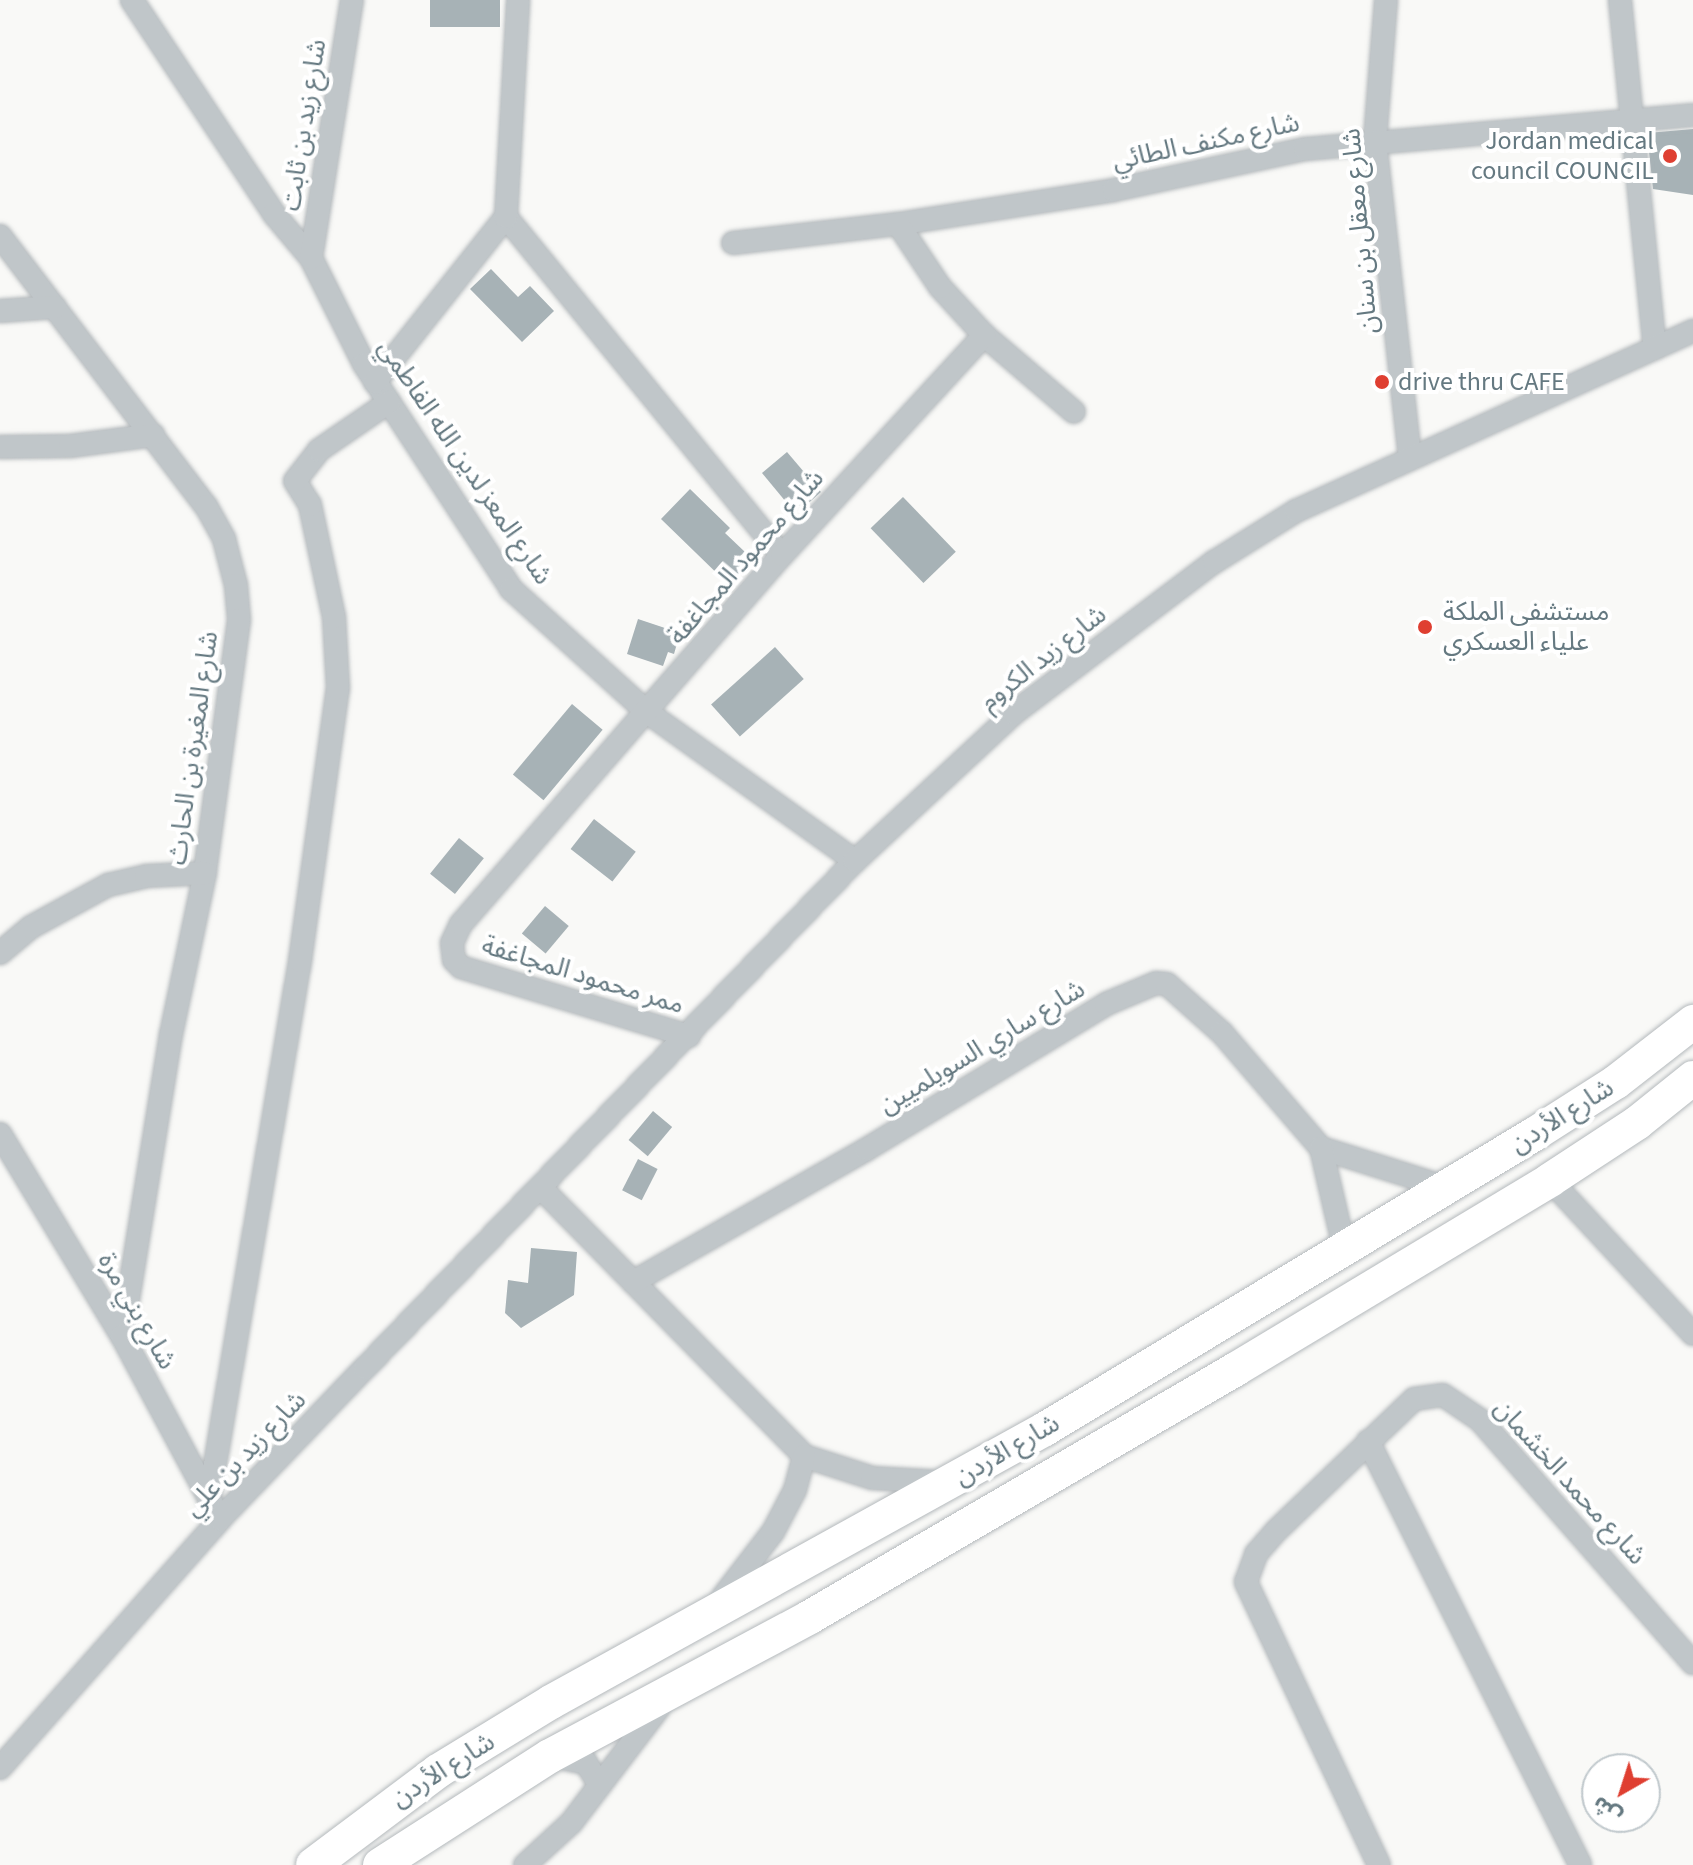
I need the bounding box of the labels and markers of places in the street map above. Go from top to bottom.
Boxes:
place label: Jordan medical council COUNCIL [1471,125,1654,186]
marker: Jordan medical council COUNCIL [1661,147,1679,165]
place label: drive thru CAFE [1398,366,1565,398]
marker: drive thru CAFE [1373,373,1391,391]
place label: مستشفى الملكة علياء العسكري [1443,596,1609,658]
marker: مستشفى الملكة علياء العسكري [1414,616,1436,638]

